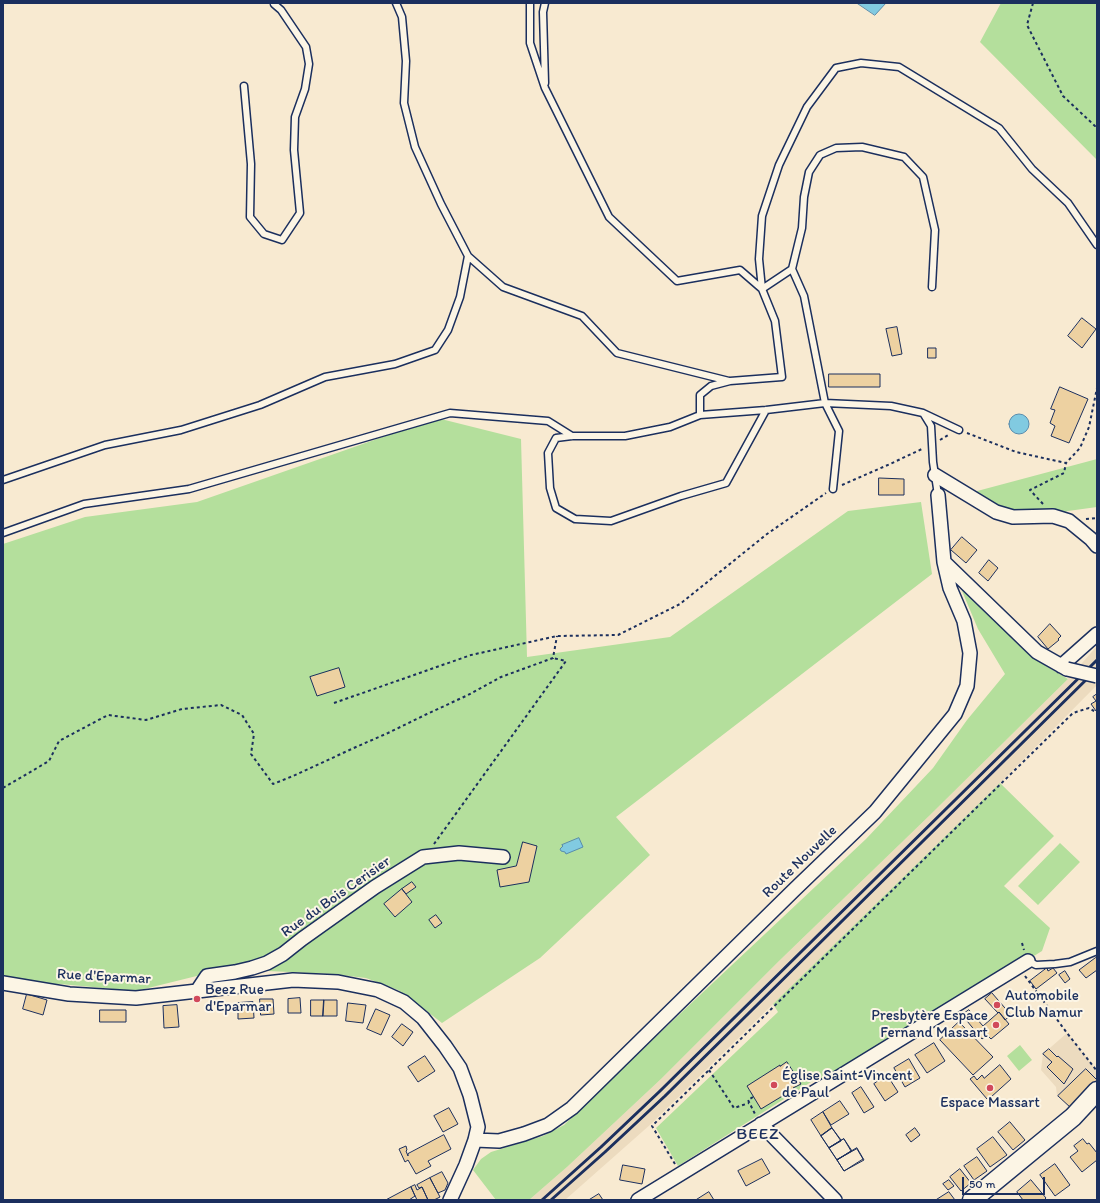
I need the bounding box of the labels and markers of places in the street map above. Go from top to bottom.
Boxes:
place label: Beez Rue d'Eparmar [205,981,271,1016]
place label: Automobile Club Namur [1005,987,1083,1022]
marker: Beez Rue d'Eparmar [192,994,202,1004]
marker: Automobile Club Namur [992,1000,1002,1010]
place label: Presbytère Espace Fernand Massart [871,1007,988,1042]
marker: Presbytère Espace Fernand Massart [991,1020,1001,1030]
place label: Église Saint-Vincent de Paul [782,1067,912,1102]
marker: Église Saint-Vincent de Paul [769,1080,779,1090]
marker: Espace Massart [985,1083,995,1093]
place label: Espace Massart [940,1094,1040,1112]

